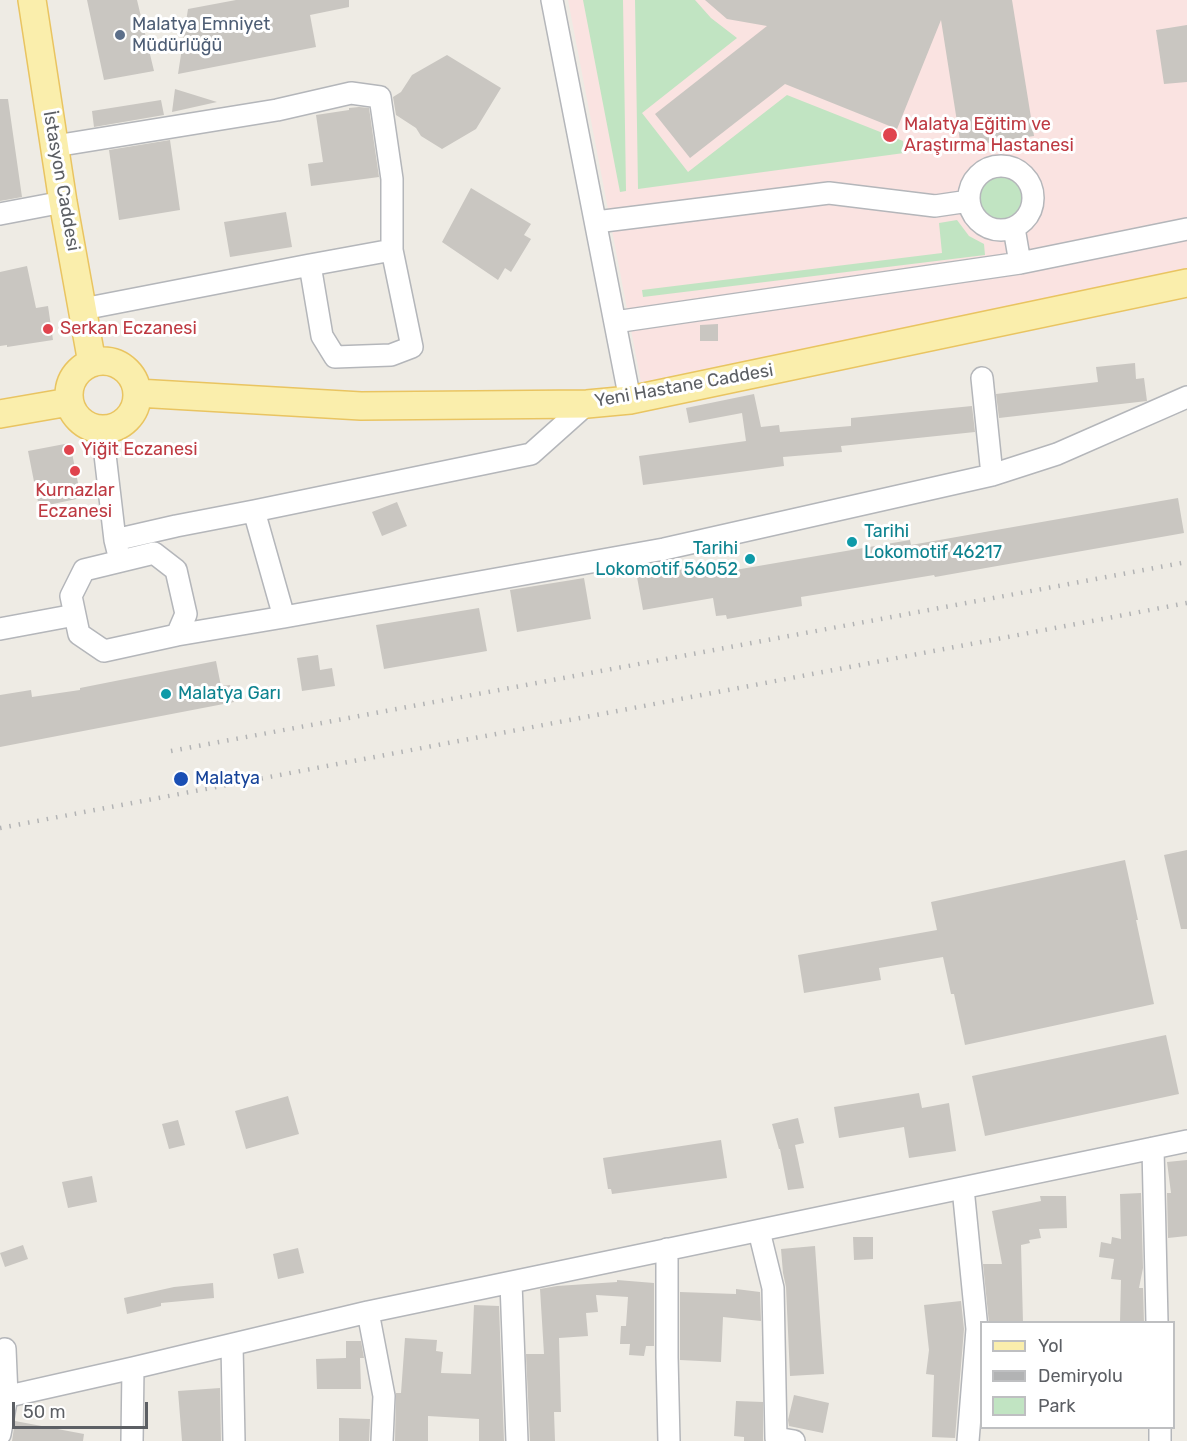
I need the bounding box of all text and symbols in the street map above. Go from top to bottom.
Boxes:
place label: Malatya Emniyet Müdürlüğü [132,14,270,57]
marker: Malatya Emniyet Müdürlüğü [113,28,127,42]
street label: İstasyon Caddesi [38,109,84,253]
place label: Malatya Eğitim ve Araştırma Hastanesi [904,114,1074,156]
marker: Malatya Eğitim ve Araştırma Hastanesi [881,126,899,144]
place label: Serkan Eczanesi [60,318,197,340]
marker: Serkan Eczanesi [41,322,55,336]
street label: Yeni Hastane Caddesi [593,360,775,412]
place label: Yiğit Eczanesi [81,439,198,461]
marker: Yiğit Eczanesi [62,443,76,457]
marker: Kurnazlar Eczanesi [68,464,82,478]
place label: Kurnazlar Eczanesi [35,480,115,522]
place label: Tarihi Lokomotif 46217 [864,521,1002,564]
marker: Tarihi Lokomotif 46217 [845,535,859,549]
place label: Tarihi Lokomotif 56052 [595,538,738,580]
marker: Tarihi Lokomotif 56052 [743,552,757,566]
place label: Malatya Garı [178,683,281,705]
marker: Malatya Garı [159,687,173,701]
place label: Malatya [195,768,260,790]
marker: Malatya [172,770,190,788]
legend [980,1321,1175,1429]
text: Yol [1038,1335,1063,1357]
text: Demiryolu [1038,1365,1123,1387]
scale bar [15,1390,152,1428]
text: Park [1038,1395,1075,1417]
text: 50 m [23,1401,66,1423]

